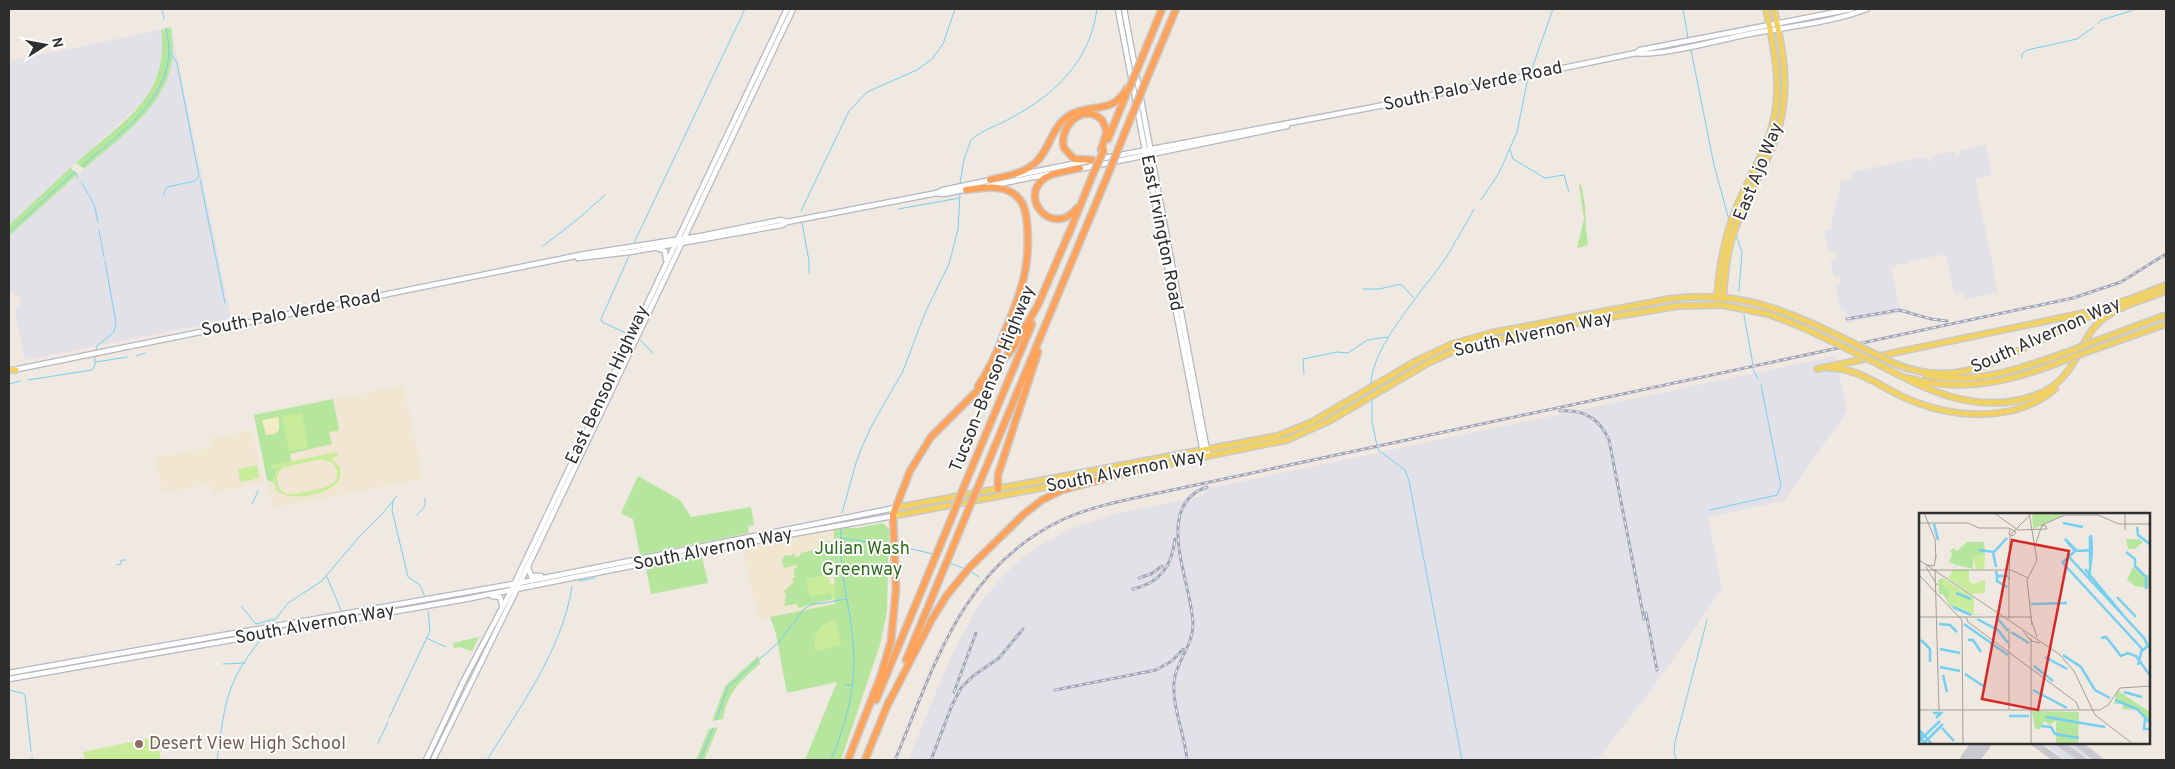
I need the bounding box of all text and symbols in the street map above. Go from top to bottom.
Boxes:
north arrow [20,20,70,70]
text: N [47,36,66,49]
street label: South Palo Verde Road [1381,57,1565,117]
street label: East Ajo Way [1729,120,1789,224]
street label: East Irvington Road [1135,153,1187,313]
street label: Tucson–Benson Highway [945,282,1041,476]
street label: South Palo Verde Road [199,285,383,343]
street label: South Alvernon Way [1968,293,2124,379]
street label: East Benson Highway [561,302,655,468]
street label: South Alvernon Way [1452,307,1614,363]
street label: South Alvernon Way [1045,445,1207,499]
inset map [1919,513,2150,744]
street label: South Alvernon Way [632,523,794,577]
park label: Julian Wash Greenway [814,538,910,582]
street label: South Alvernon Way [233,600,397,650]
place label: Desert View High School [149,733,346,756]
marker: Desert View High School [133,738,145,750]

